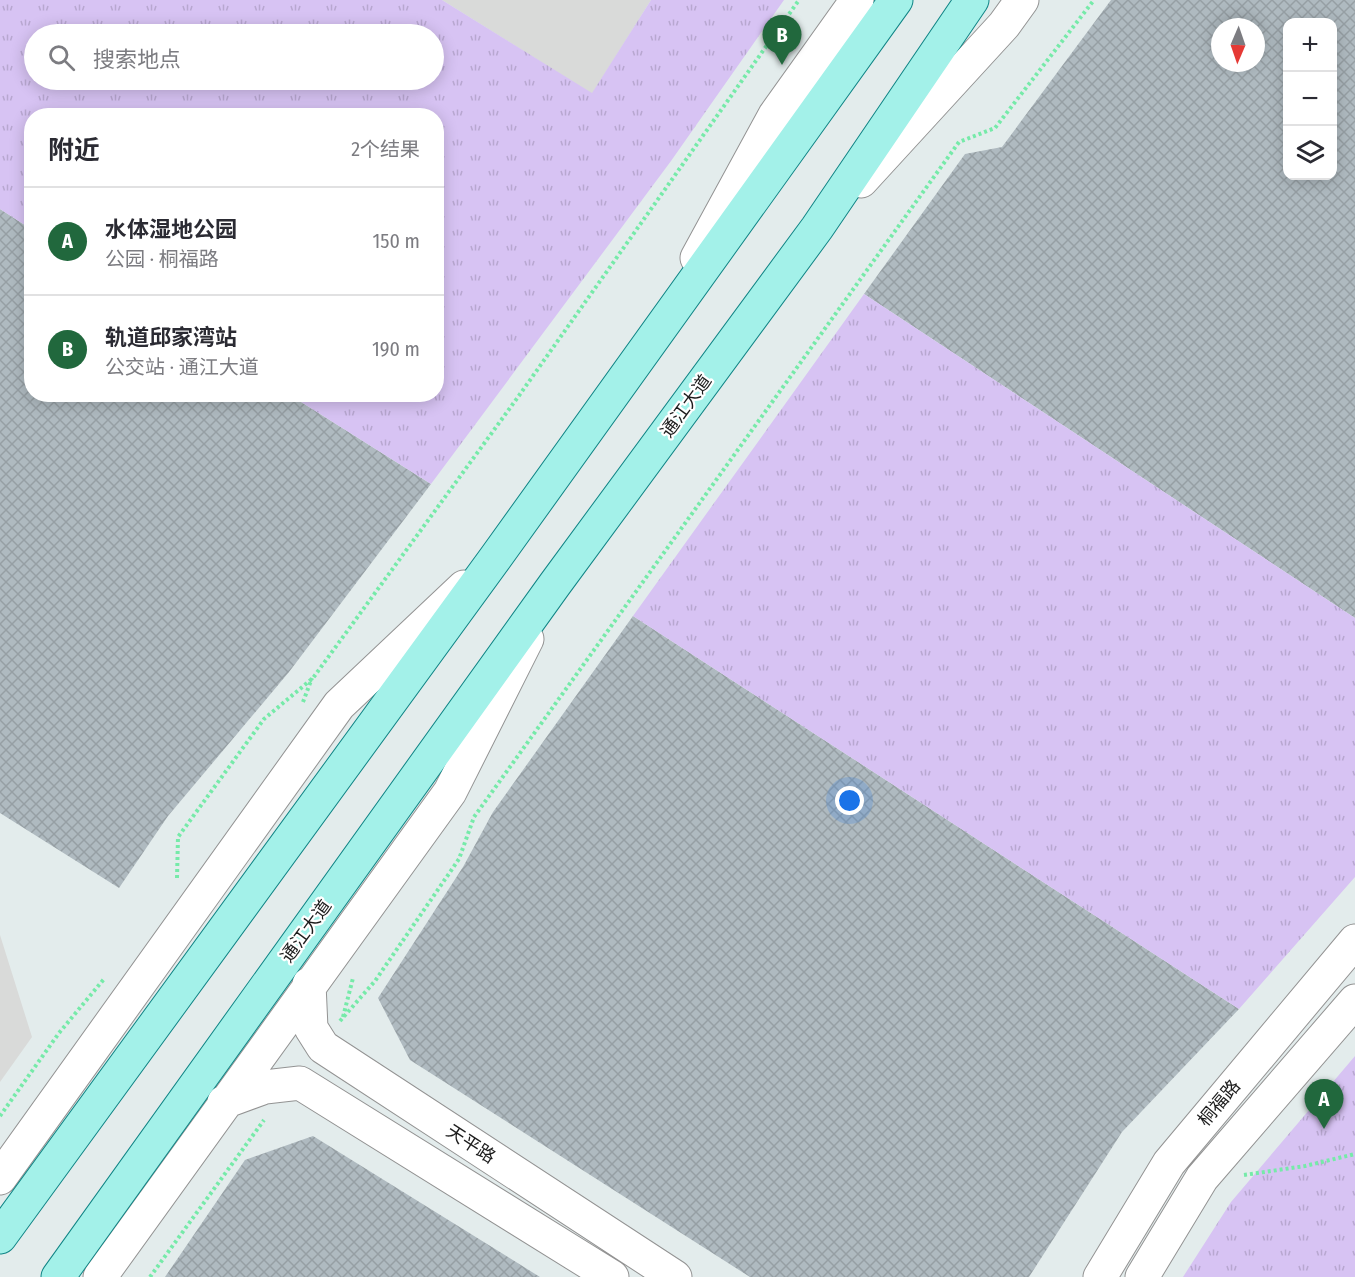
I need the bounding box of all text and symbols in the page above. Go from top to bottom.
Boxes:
pin: B [762,16,802,65]
north arrow [1211,18,1265,72]
map controls [1283,18,1337,180]
button: + [1283,18,1337,72]
search box [24,24,444,90]
icon: search [45,41,78,74]
text: 搜索地点 [93,46,181,73]
button: − [1283,72,1337,126]
button: layers [1283,126,1337,180]
text: 附近 [48,135,100,166]
text: 2个结果 [351,137,420,161]
text: 水体湿地公园 [105,216,237,243]
text: A [62,229,73,253]
text: 150 m [373,229,420,253]
text: 公园 · 桐福路 [105,247,219,271]
text: 轨道邱家湾站 [105,324,237,351]
text: B [62,337,73,361]
text: 190 m [372,337,420,361]
text: 公交站 · 通江大道 [105,355,259,379]
street label: 通江大道 [656,370,716,442]
your location [835,786,864,815]
street label: 通江大道 [276,895,336,967]
street label: 桐福路 [1193,1075,1245,1131]
pin: A [1304,1080,1344,1129]
street label: 天平路 [442,1120,500,1168]

